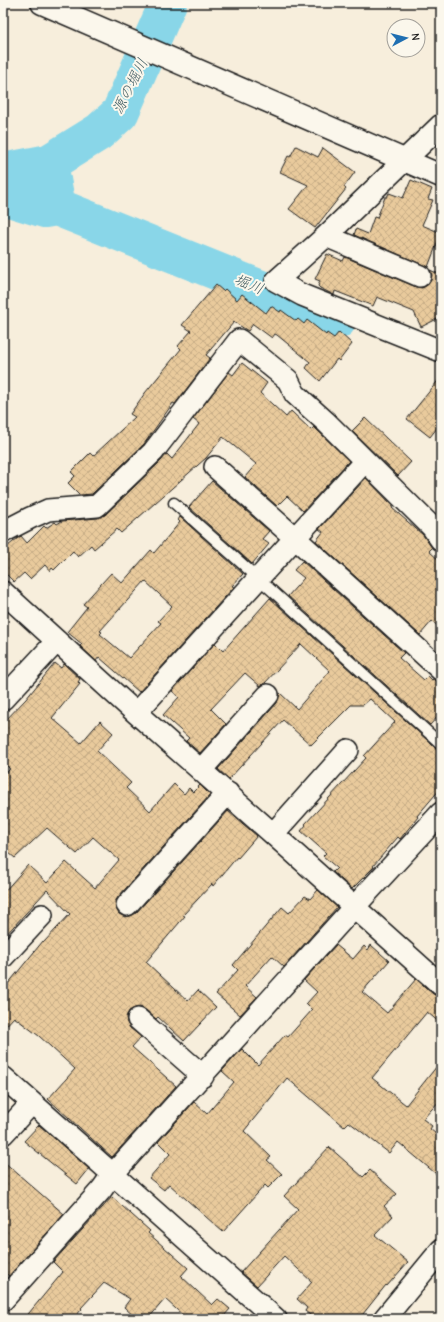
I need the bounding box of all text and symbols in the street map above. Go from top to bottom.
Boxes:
north arrow [386,18,426,58]
text: N [409,32,422,41]
water label: 源の堀川 [108,55,152,117]
water label: 堀川 [232,270,266,298]

